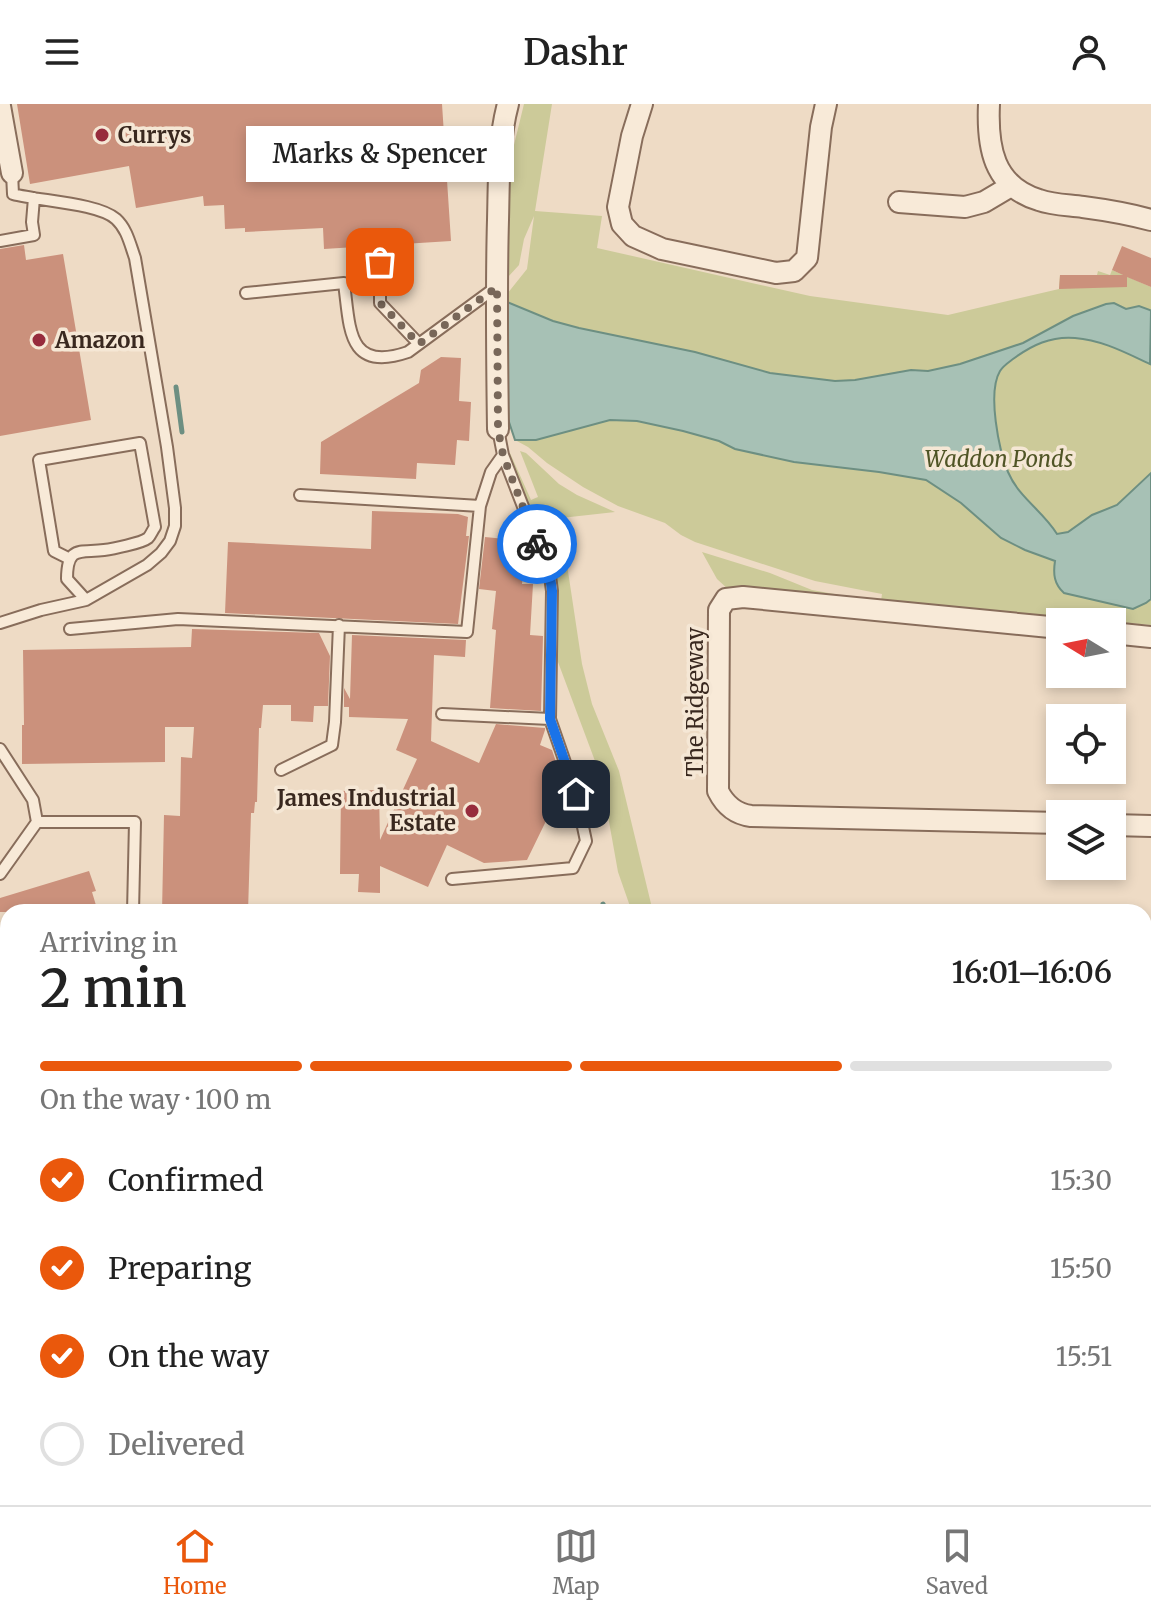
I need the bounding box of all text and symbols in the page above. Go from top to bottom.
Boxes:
icon: menu [40,30,84,74]
text: Dashr [523,30,628,75]
icon: person [1067,30,1111,74]
place label: Currys [118,121,192,149]
marker: Currys [93,126,111,144]
callout: Marks & Spencer [246,126,514,182]
text: Marks & Spencer [273,137,487,170]
pin [346,228,414,296]
icon: bag [358,240,402,284]
place label: Amazon [54,326,145,354]
marker: Amazon [30,331,48,349]
park label: Waddon Ponds [925,445,1073,473]
courier [497,504,577,584]
icon: bike [515,522,559,566]
north arrow [1046,608,1126,688]
map controls [1046,608,1126,880]
street label: The Ridgeway [681,627,709,777]
button: locate [1046,704,1126,784]
pin [542,760,610,828]
icon: home [554,772,598,816]
place label: James Industrial Estate [276,784,456,837]
button: layers [1046,800,1126,880]
marker: James Industrial Estate [463,802,481,820]
text: Arriving in [40,926,178,959]
text: 16:01–16:06 [951,953,1112,991]
text: 2 min [40,956,187,1021]
text: On the way · 100 m [40,1083,271,1116]
icon: check [40,1158,84,1202]
text: Confirmed [108,1161,263,1199]
text: 15:30 [1050,1164,1112,1197]
icon: check [40,1246,84,1290]
text: Preparing [108,1249,251,1287]
text: 15:50 [1050,1252,1112,1285]
icon: check [40,1334,84,1378]
text: On the way [108,1337,269,1375]
text: 15:51 [1056,1340,1112,1373]
text: Delivered [108,1425,245,1463]
tab: Home [163,1524,226,1600]
tab: Map [553,1524,599,1600]
tab: Saved [926,1524,988,1600]

